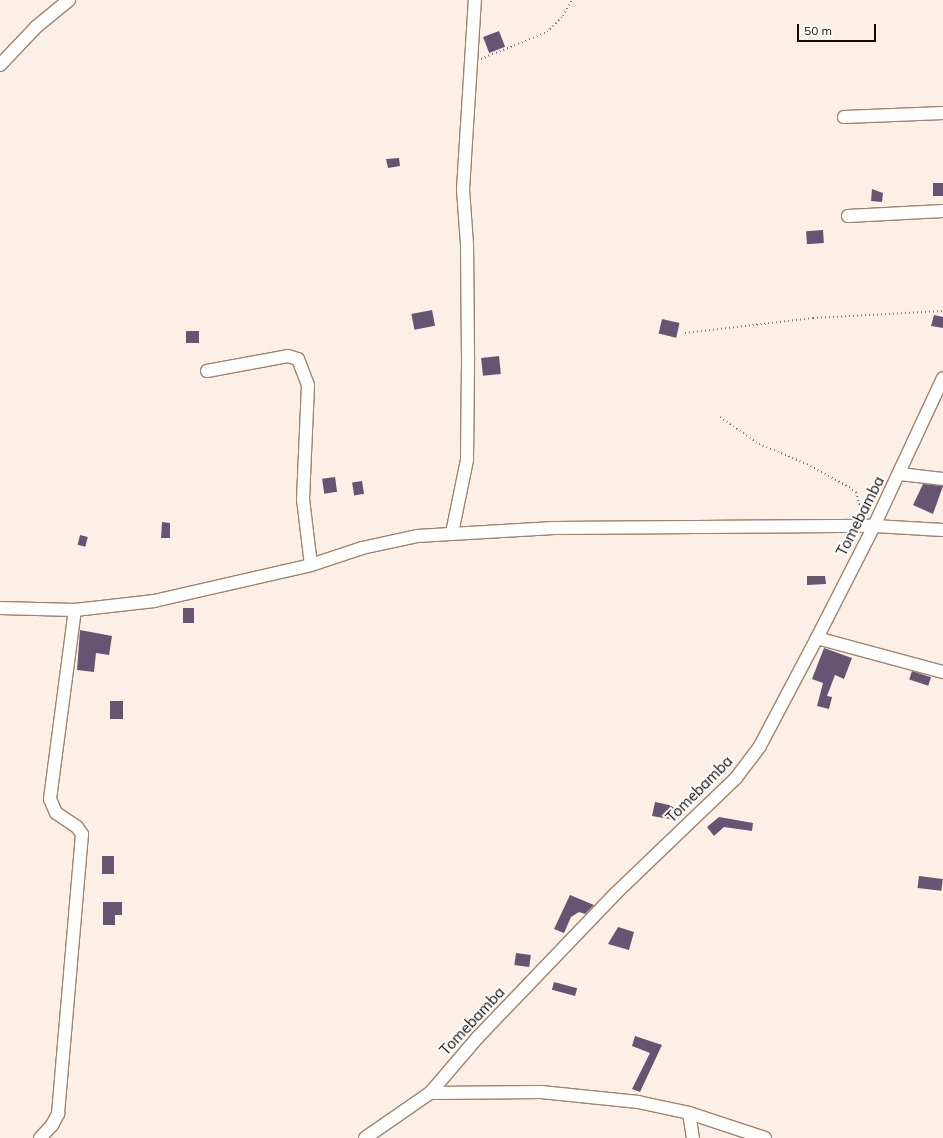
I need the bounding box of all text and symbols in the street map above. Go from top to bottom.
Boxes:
scale bar [799,16,878,42]
text: 50 m [804,23,832,38]
street label: Tomebamba [832,473,888,559]
street label: Tomebamba [662,752,736,826]
street label: Tomebamba [436,983,508,1059]

